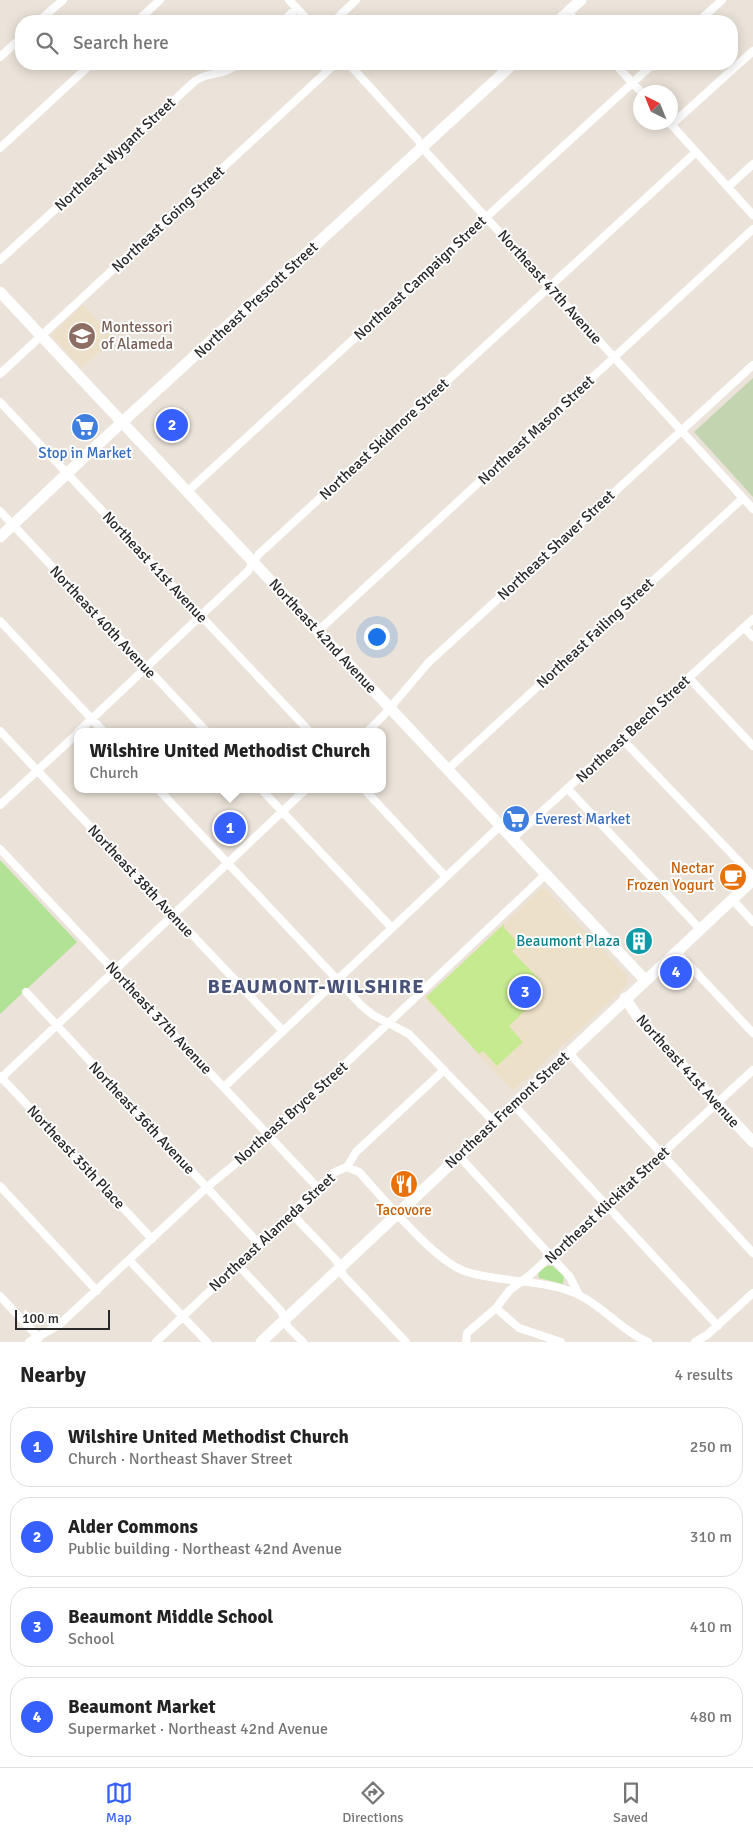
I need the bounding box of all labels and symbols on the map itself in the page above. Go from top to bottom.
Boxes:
north arrow [633,85,678,130]
street label: Northeast Wygant Street [51,93,179,215]
street label: Northeast Going Street [108,162,228,276]
street label: Northeast Campaign Street [350,212,490,344]
street label: Northeast 47th Avenue [494,226,606,348]
street label: Northeast Prescott Street [190,238,322,362]
place label: Montessori of Alameda [101,318,173,353]
school or university icon: Montessori of Alameda [67,321,97,351]
street label: Northeast Mason Street [474,372,598,488]
street label: Northeast Skidmore Street [316,374,452,504]
pin: 2 [156,406,188,444]
supermarket icon: Stop in Market [70,412,100,442]
place label: Stop in Market [38,444,132,462]
street label: Northeast Shaver Street [494,486,618,604]
street label: Northeast 41st Avenue [99,508,211,626]
street label: Northeast 40th Avenue [46,562,160,682]
street label: Northeast Failing Street [533,574,657,692]
street label: Northeast 42nd Avenue [265,575,381,697]
your location [364,624,390,650]
street label: Northeast Beech Street [572,672,694,786]
supermarket icon: Everest Market [501,804,531,834]
pin: 1 [214,809,246,847]
place label: Everest Market [535,810,630,828]
street label: Northeast 38th Avenue [84,821,198,941]
place label: Nectar Frozen Yogurt [627,859,714,894]
cafe icon: Nectar Frozen Yogurt [718,862,748,892]
building icon: Beaumont Plaza [624,926,654,956]
place label: Beaumont Plaza [516,932,620,950]
pin: 4 [660,953,692,991]
street label: Northeast 37th Avenue [102,958,216,1078]
pin: 3 [509,973,541,1011]
district label: BEAUMONT-WILSHIRE [207,974,425,999]
street label: Northeast 41st Avenue [633,1011,743,1131]
street label: Northeast Fremont Street [441,1048,573,1172]
street label: Northeast Bryce Street [231,1057,351,1169]
street label: Northeast 36th Avenue [85,1058,199,1178]
street label: Northeast 35th Place [23,1101,129,1213]
street label: Northeast Klickitat Street [541,1143,673,1267]
street label: Northeast Alameda Street [205,1169,339,1295]
restaurant icon: Tacovore [389,1169,419,1199]
place label: Tacovore [376,1201,432,1219]
scale bar [15,1307,110,1330]

